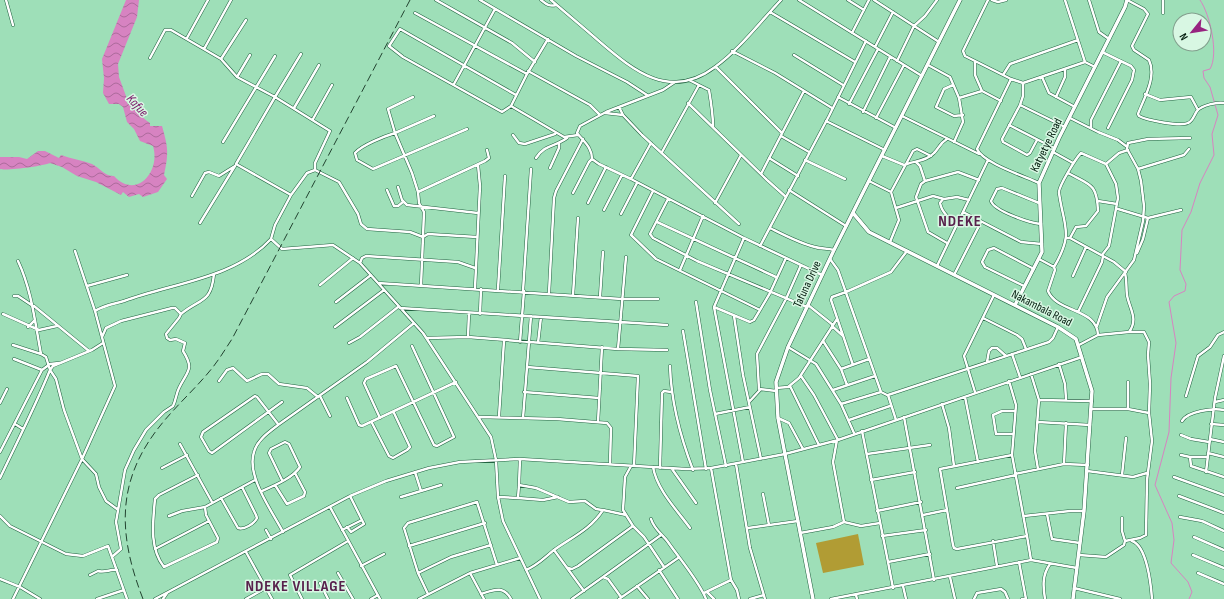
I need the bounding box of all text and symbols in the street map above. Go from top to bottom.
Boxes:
north arrow [1172,12,1212,52]
text: N [1177,31,1191,43]
water label: Kafue [123,91,152,120]
street label: Katyetye Road [1027,116,1066,175]
district label: NDEKE [938,212,982,231]
street label: Tafuna Drive [790,258,825,310]
street label: Nakambala Road [1009,287,1075,330]
district label: NDEKE VILLAGE [245,577,347,596]

